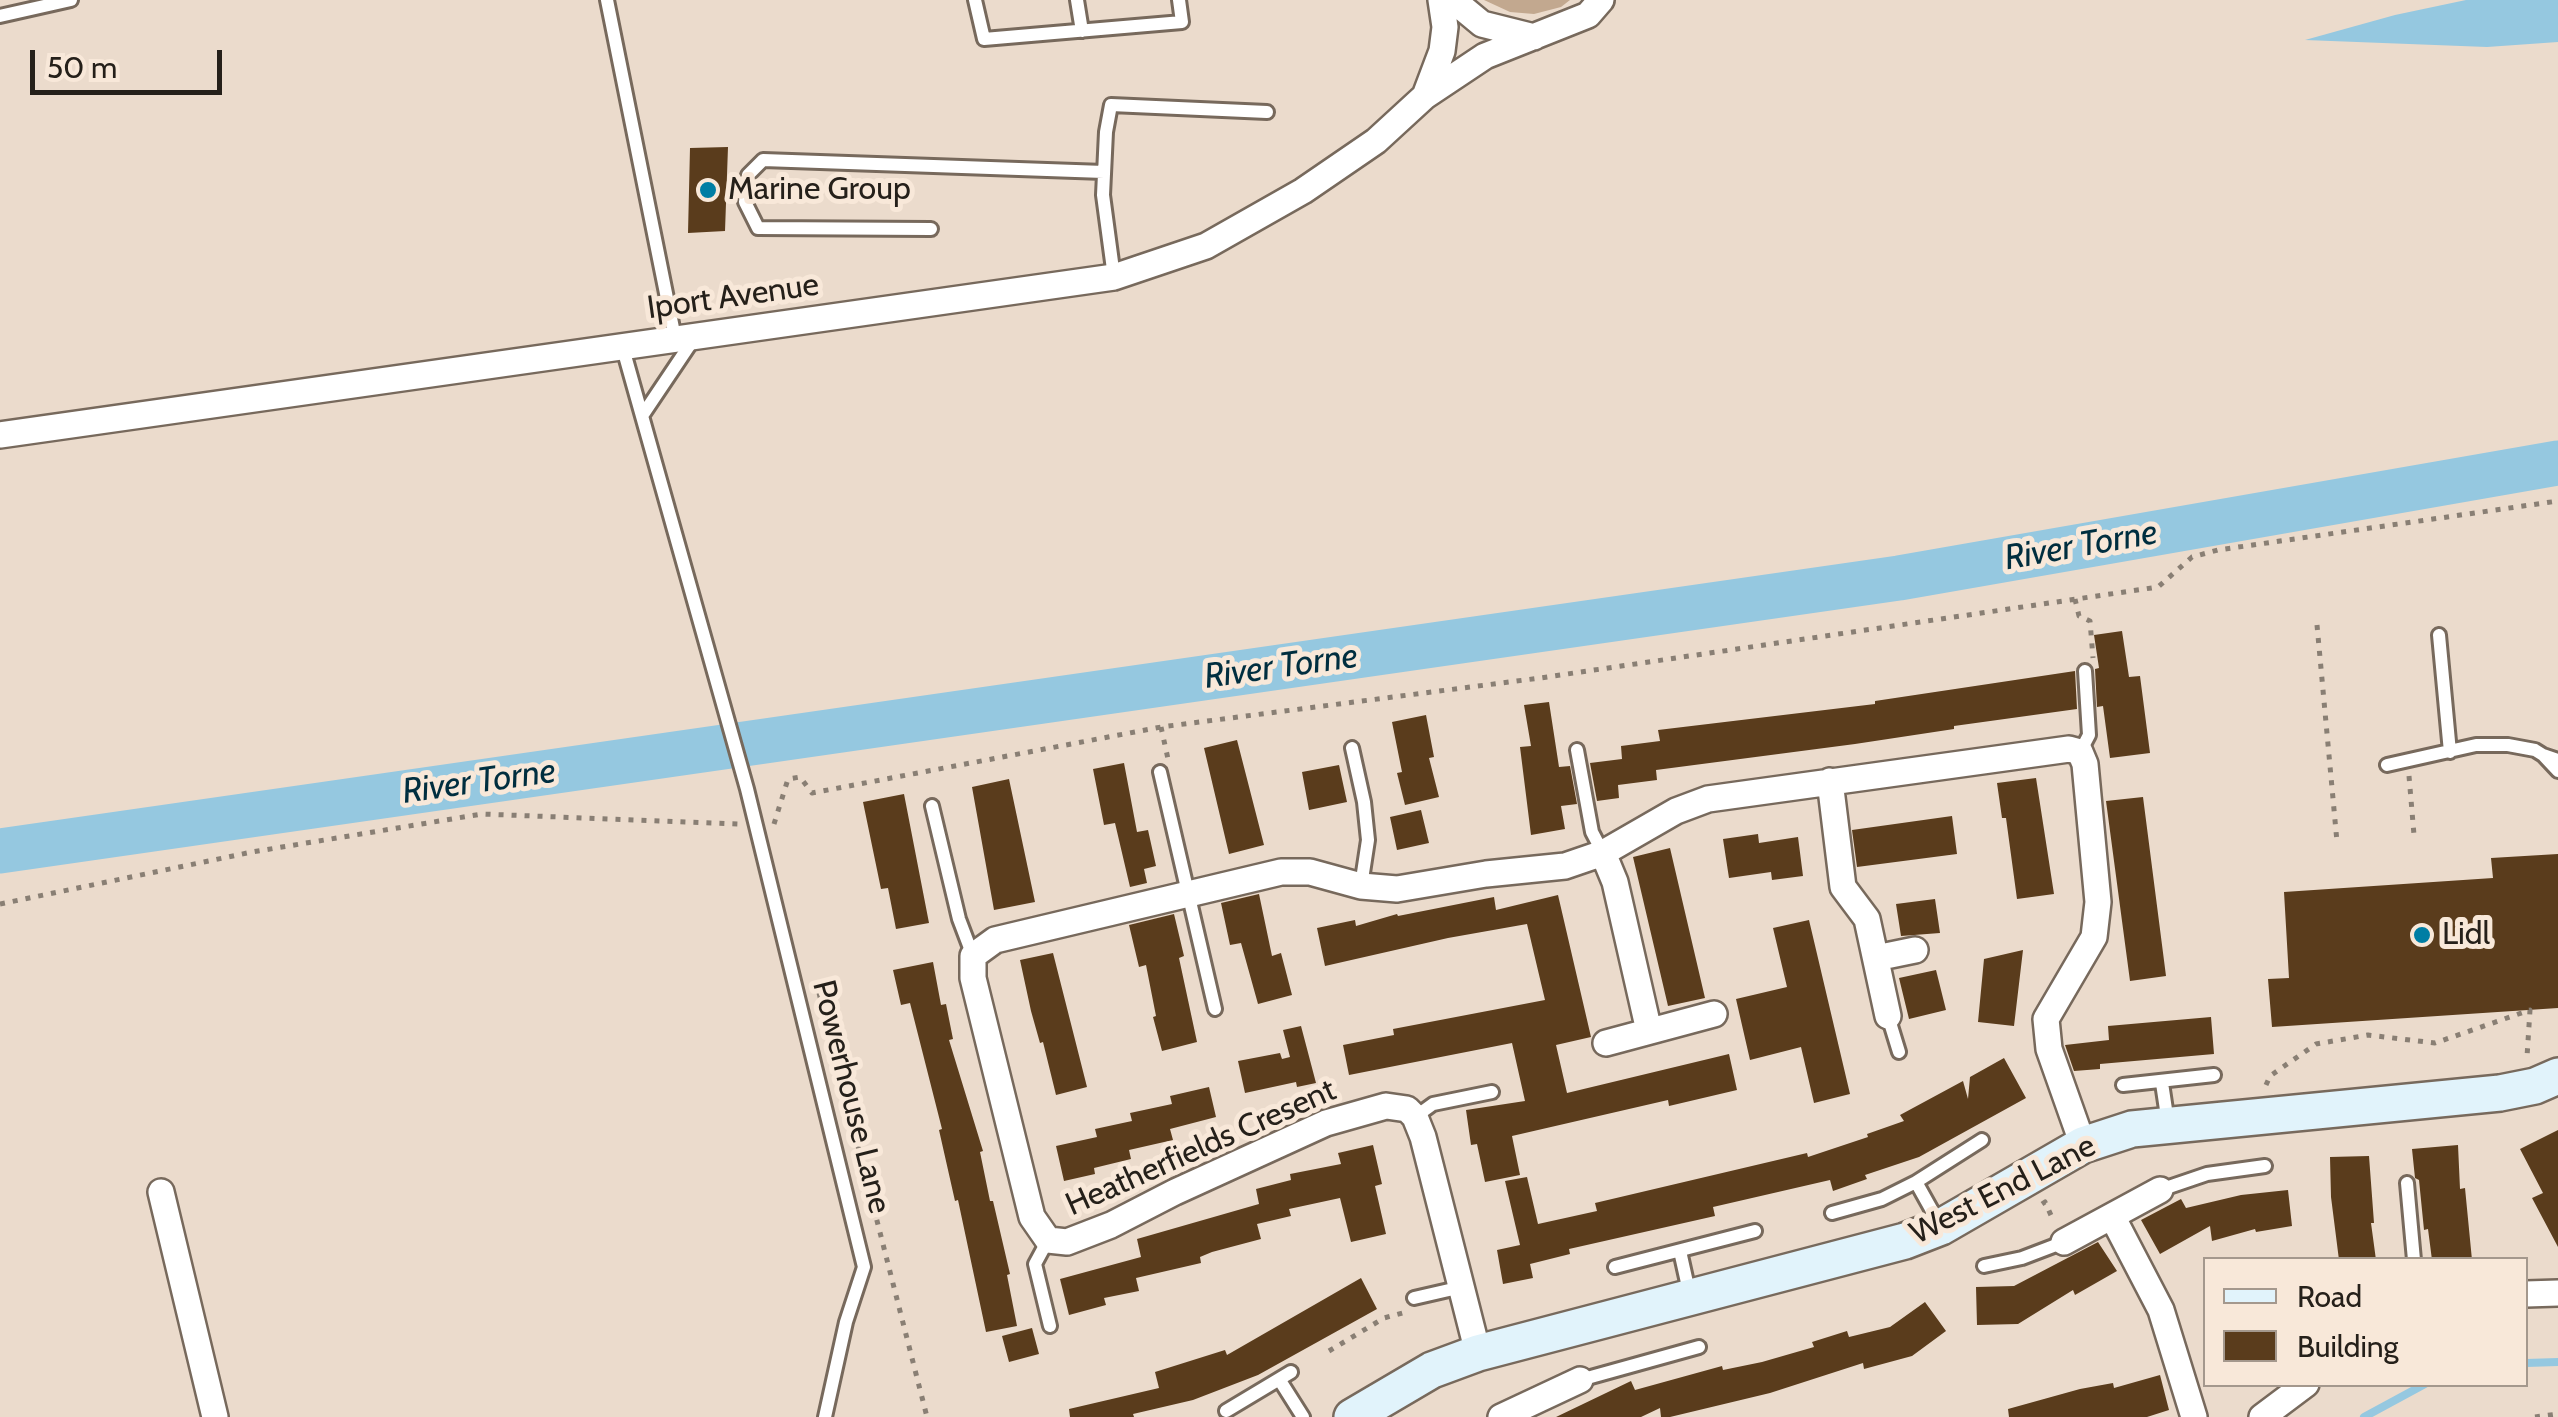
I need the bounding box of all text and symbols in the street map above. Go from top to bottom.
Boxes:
scale bar [35,30,228,92]
text: 50 m [47,49,117,86]
place label: Marine Group [728,171,911,209]
marker: Marine Group [697,179,719,201]
street label: Iport Avenue [645,266,821,328]
water label: River Torne [2001,512,2161,580]
water label: River Torne [1202,635,1360,699]
water label: River Torne [400,750,558,814]
place label: Lidl [2442,916,2490,954]
marker: Lidl [2411,924,2433,946]
street label: Powerhouse Lane [803,976,899,1218]
street label: Heatherfields Cresent [1060,1071,1342,1225]
street label: West End Lane [1904,1127,2102,1253]
legend [2203,1257,2528,1387]
text: Road [2297,1278,2362,1315]
text: Building [2297,1328,2399,1365]

